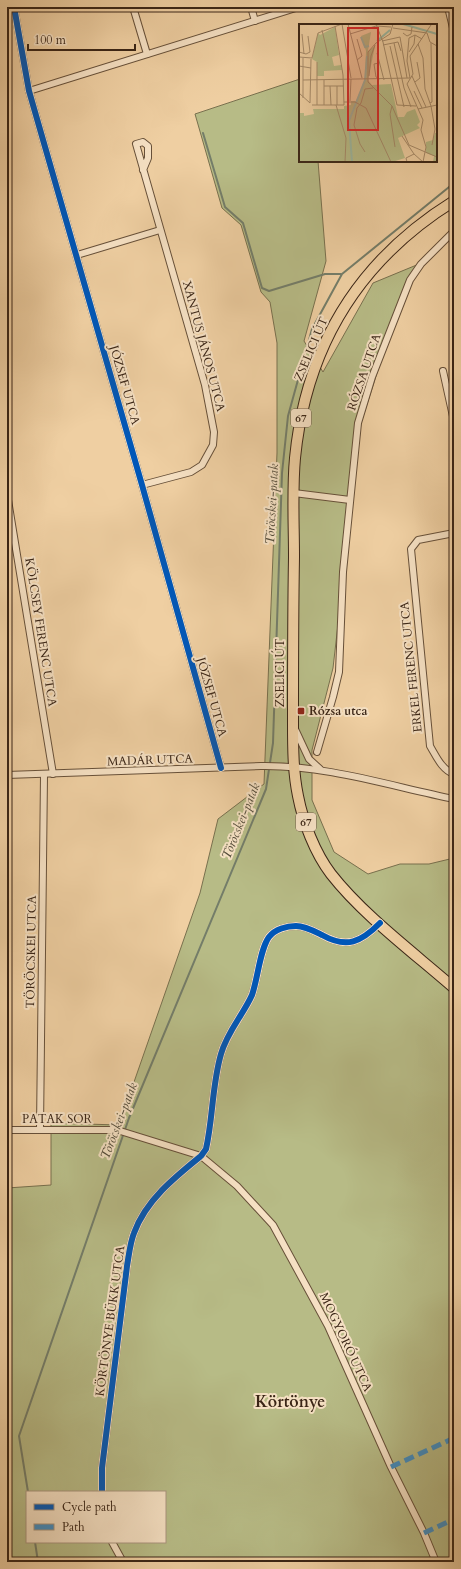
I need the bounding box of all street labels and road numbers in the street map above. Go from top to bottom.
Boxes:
street label: XANTUS JÁNOS UTCA [179,279,230,414]
street label: ZSELICI ÚT [289,314,332,384]
street label: RÓZSA UTCA [342,331,385,413]
street label: JÓZSEF UTCA [105,341,145,427]
road number: 67 [291,409,311,427]
street label: KÖLCSEY FERENC UTCA [21,557,61,708]
street label: ERKEL FERENC UTCA [396,600,426,733]
street label: ZSELICI ÚT [271,639,288,707]
street label: JÓZSEF UTCA [192,653,232,739]
street label: MADÁR UTCA [107,749,194,769]
road number: 67 [296,813,316,831]
street label: TÖRÖCSKEI UTCA [22,895,40,1009]
street label: PATAK SOR [22,1111,93,1127]
street label: KÖRTÖNYE BÜKK UTCA [91,1244,129,1397]
street label: MOGYORÓ UTCA [316,1289,377,1395]

